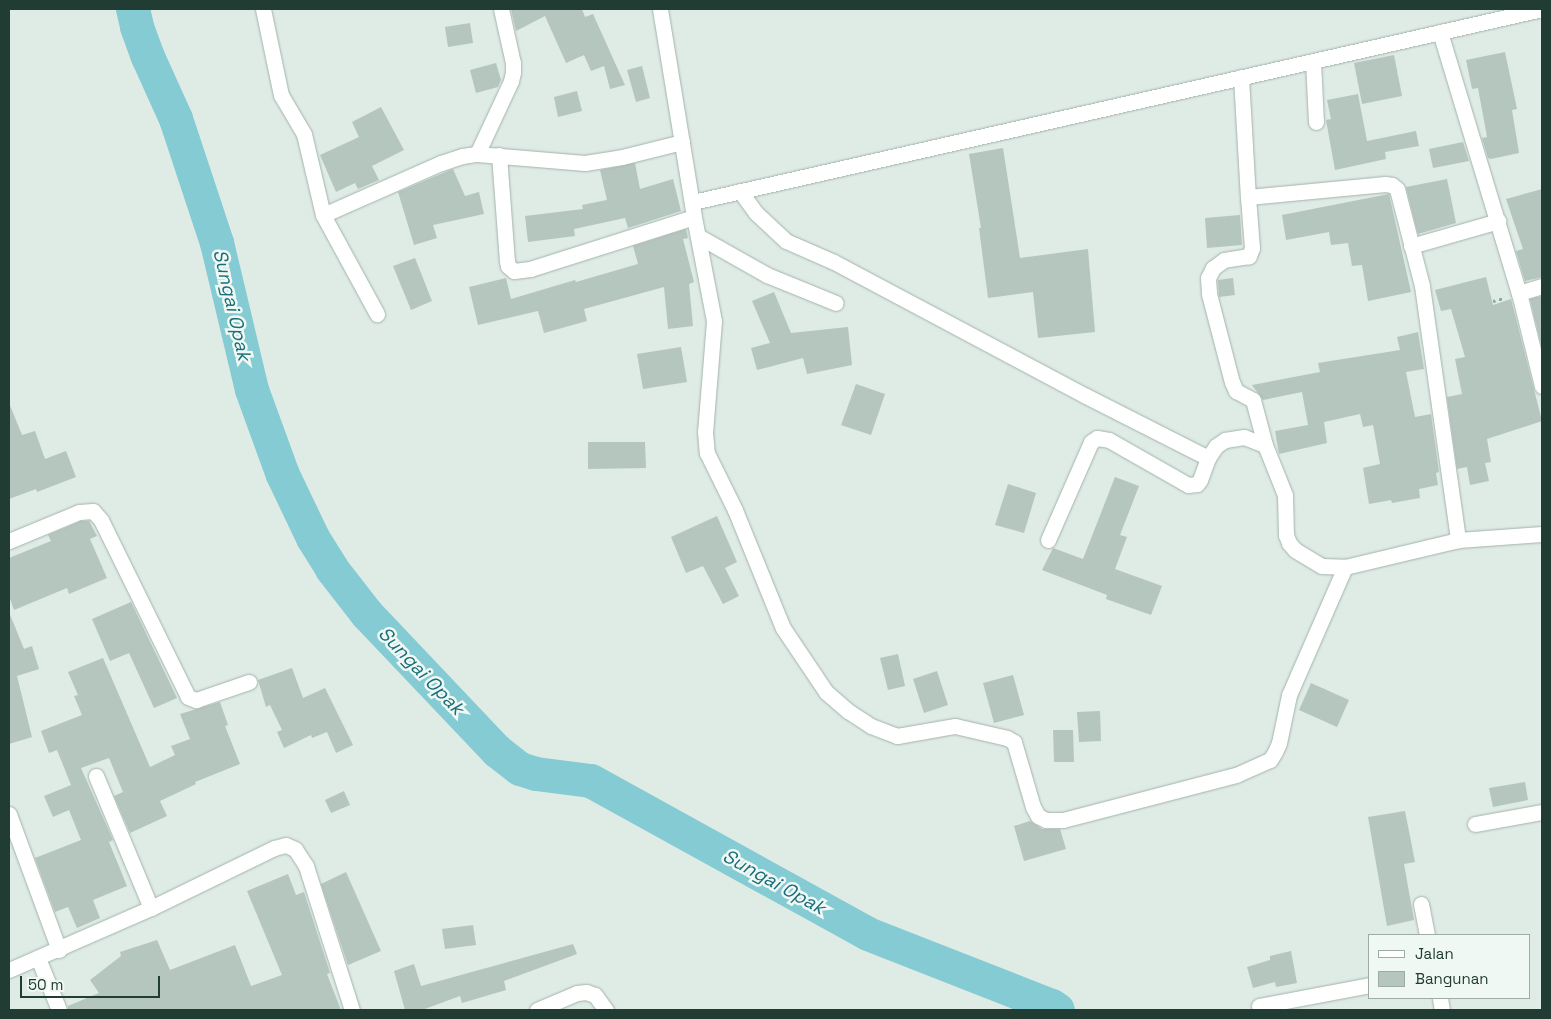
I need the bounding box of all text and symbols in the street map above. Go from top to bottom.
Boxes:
water label: Sungai Opak [208,247,256,363]
water label: Sungai Opak [373,622,469,720]
water label: Sungai Opak [719,844,829,920]
legend [1368,934,1531,999]
text: Jalan [1415,944,1454,963]
scale bar [22,966,162,998]
text: Bangunan [1415,969,1489,988]
text: 50 m [28,975,63,994]

